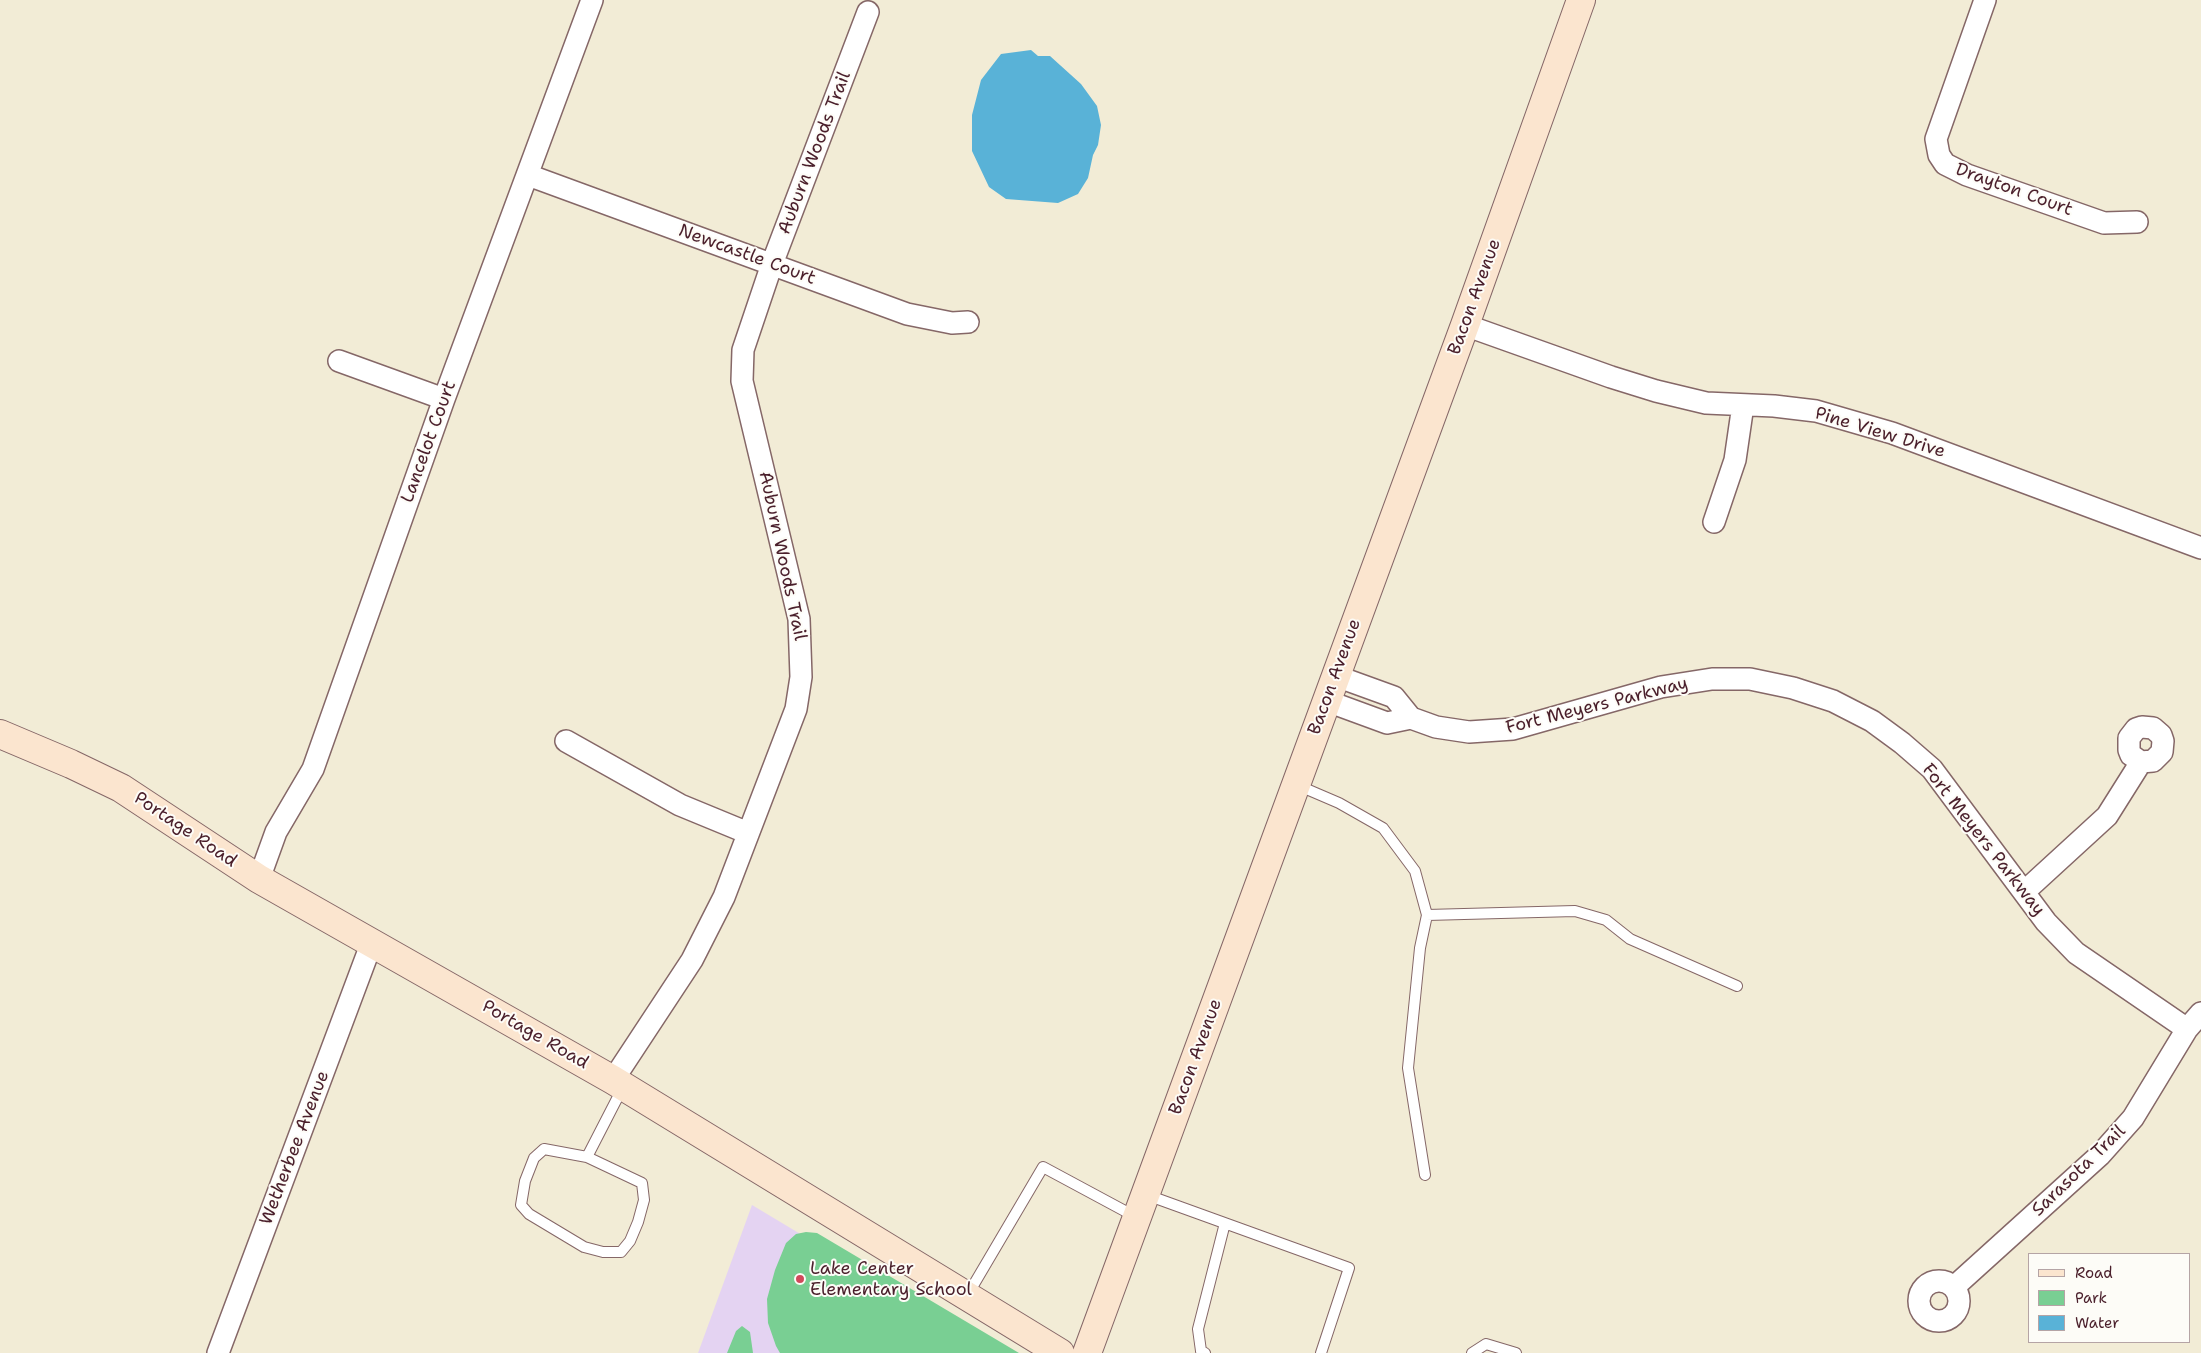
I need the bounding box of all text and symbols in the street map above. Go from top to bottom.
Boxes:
street label: Auburn Woods Trail [774,69,856,237]
street label: Drayton Court [1952,159,2076,221]
street label: Newcastle Court [676,220,818,290]
street label: Bacon Avenue [1444,236,1506,358]
street label: Lancelot Court [397,378,461,506]
street label: Pine View Drive [1812,403,1948,463]
street label: Auburn Woods Trail [754,469,810,643]
street label: Bacon Avenue [1304,616,1366,738]
street label: Fort Meyers Parkway [1504,673,1690,739]
street label: Fort Meyers Parkway [1917,760,2049,920]
street label: Portage Road [129,788,241,872]
street label: Portage Road [478,996,592,1074]
street label: Bacon Avenue [1165,996,1227,1118]
street label: Wetherbee Avenue [256,1068,334,1228]
street label: Sarasota Trail [2028,1121,2130,1221]
legend [2028,1253,2191,1343]
place label: Lake Center Elementary School [810,1258,972,1300]
text: Road [2075,1263,2113,1283]
marker: Lake Center Elementary School [794,1273,806,1285]
text: Park [2075,1288,2107,1308]
text: Water [2075,1313,2119,1333]

